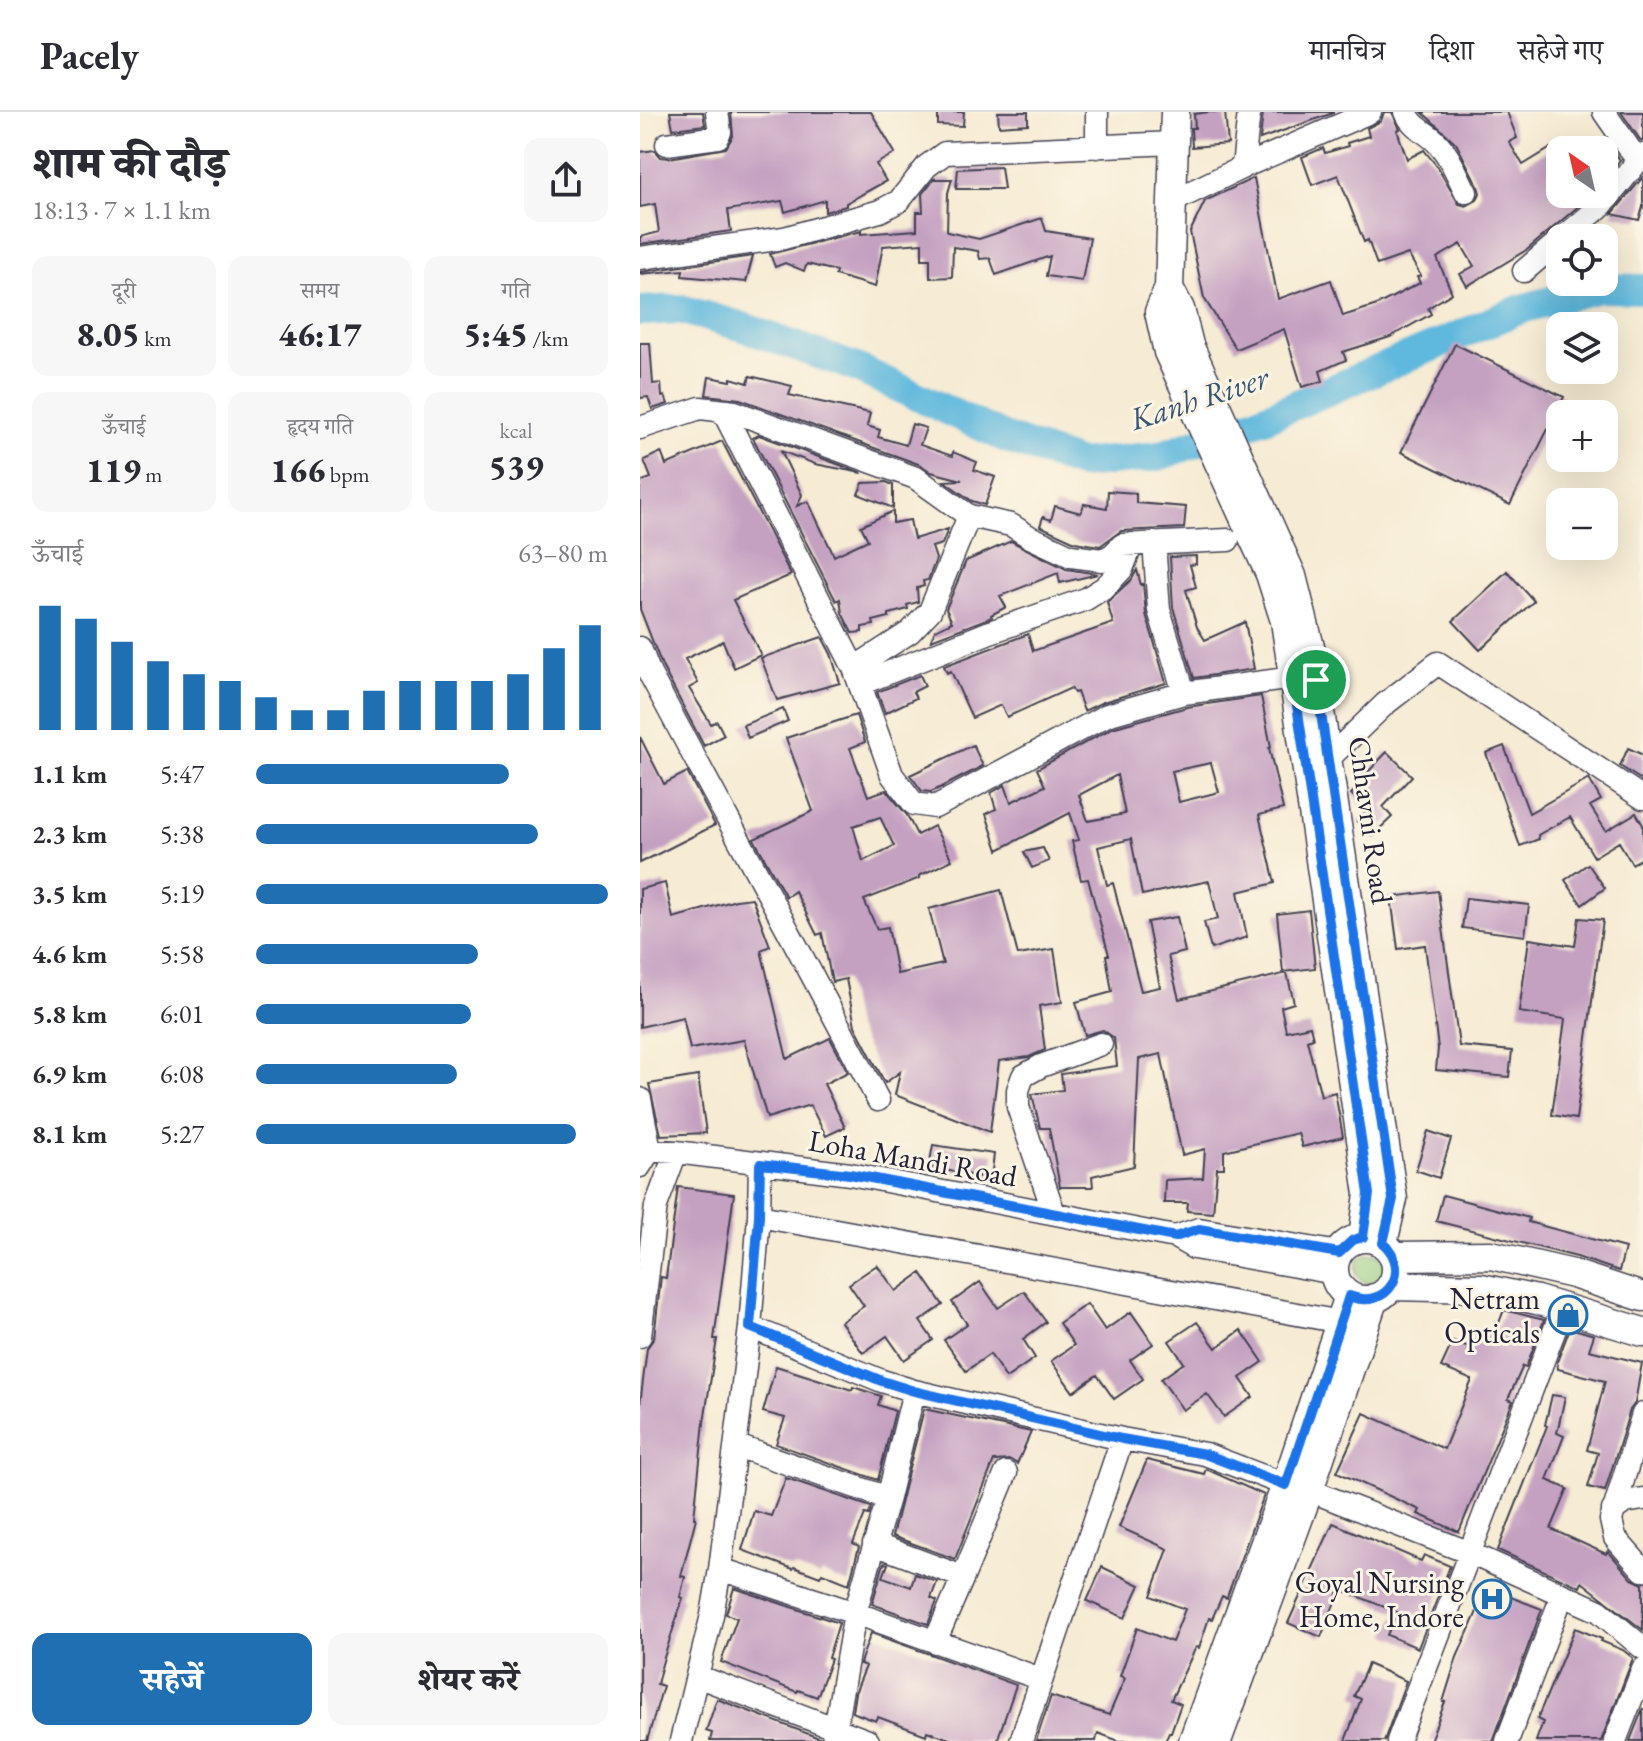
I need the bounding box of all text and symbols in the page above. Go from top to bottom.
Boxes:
text: Pacely [40,31,139,80]
text: मानचित्र [1309,32,1385,68]
text: दिशा [1429,32,1474,68]
text: सहेजे गए [1518,32,1603,68]
text: शाम की दौड़ [32,134,227,191]
north arrow [1546,136,1618,208]
map controls [1546,136,1618,560]
button: share [524,138,608,222]
text: 18:13 · 7 × 1.1 km [32,193,211,227]
button: locate [1546,224,1618,296]
text: दूरी [112,276,136,305]
text: समय [301,276,339,305]
text: गति [502,276,530,305]
text: 8.05 [76,312,140,356]
text: 46:17 [278,312,362,356]
text: 5:45 [463,312,528,356]
button: layers [1546,312,1618,384]
text: km [140,324,172,353]
text: /km [528,324,569,353]
water label: Kanh River [1123,355,1275,440]
button: + [1546,400,1618,472]
text: ऊँचाई [102,412,146,441]
text: हृदय गति [287,412,353,441]
text: kcal [499,416,533,445]
text: 539 [488,445,544,489]
text: 119 [86,448,141,492]
text: 166 [270,448,325,492]
text: m [141,460,162,489]
text: bpm [325,460,370,489]
button: − [1546,488,1618,560]
text: ऊँचाई [32,536,83,570]
text: 63–80 m [518,536,608,570]
pin [1282,646,1350,714]
icon: arrive [1294,658,1338,702]
street label: Chhavni Road [1340,734,1402,907]
text: 1.1 km [32,757,107,791]
text: 5:47 [160,757,204,791]
text: 2.3 km [32,817,107,851]
text: 5:38 [160,817,204,851]
text: 3.5 km [32,877,107,911]
text: 5:19 [160,877,204,911]
text: 4.6 km [32,937,107,971]
text: 5:58 [160,937,204,971]
text: 5.8 km [32,997,107,1031]
text: 6:01 [160,997,204,1031]
text: 6.9 km [32,1057,107,1091]
text: 6:08 [160,1057,204,1091]
text: 8.1 km [32,1117,107,1151]
text: 5:27 [160,1117,204,1151]
street label: Loha Mandi Road [806,1120,1021,1196]
place label: Netram Opticals [1444,1279,1540,1352]
shop icon: Netram Opticals [1547,1294,1589,1336]
place label: Goyal Nursing Home, Indore [1295,1563,1465,1636]
hospital icon: Goyal Nursing Home, Indore [1471,1578,1513,1620]
button: सहेजें [32,1633,312,1725]
button: शेयर करें [328,1633,608,1725]

